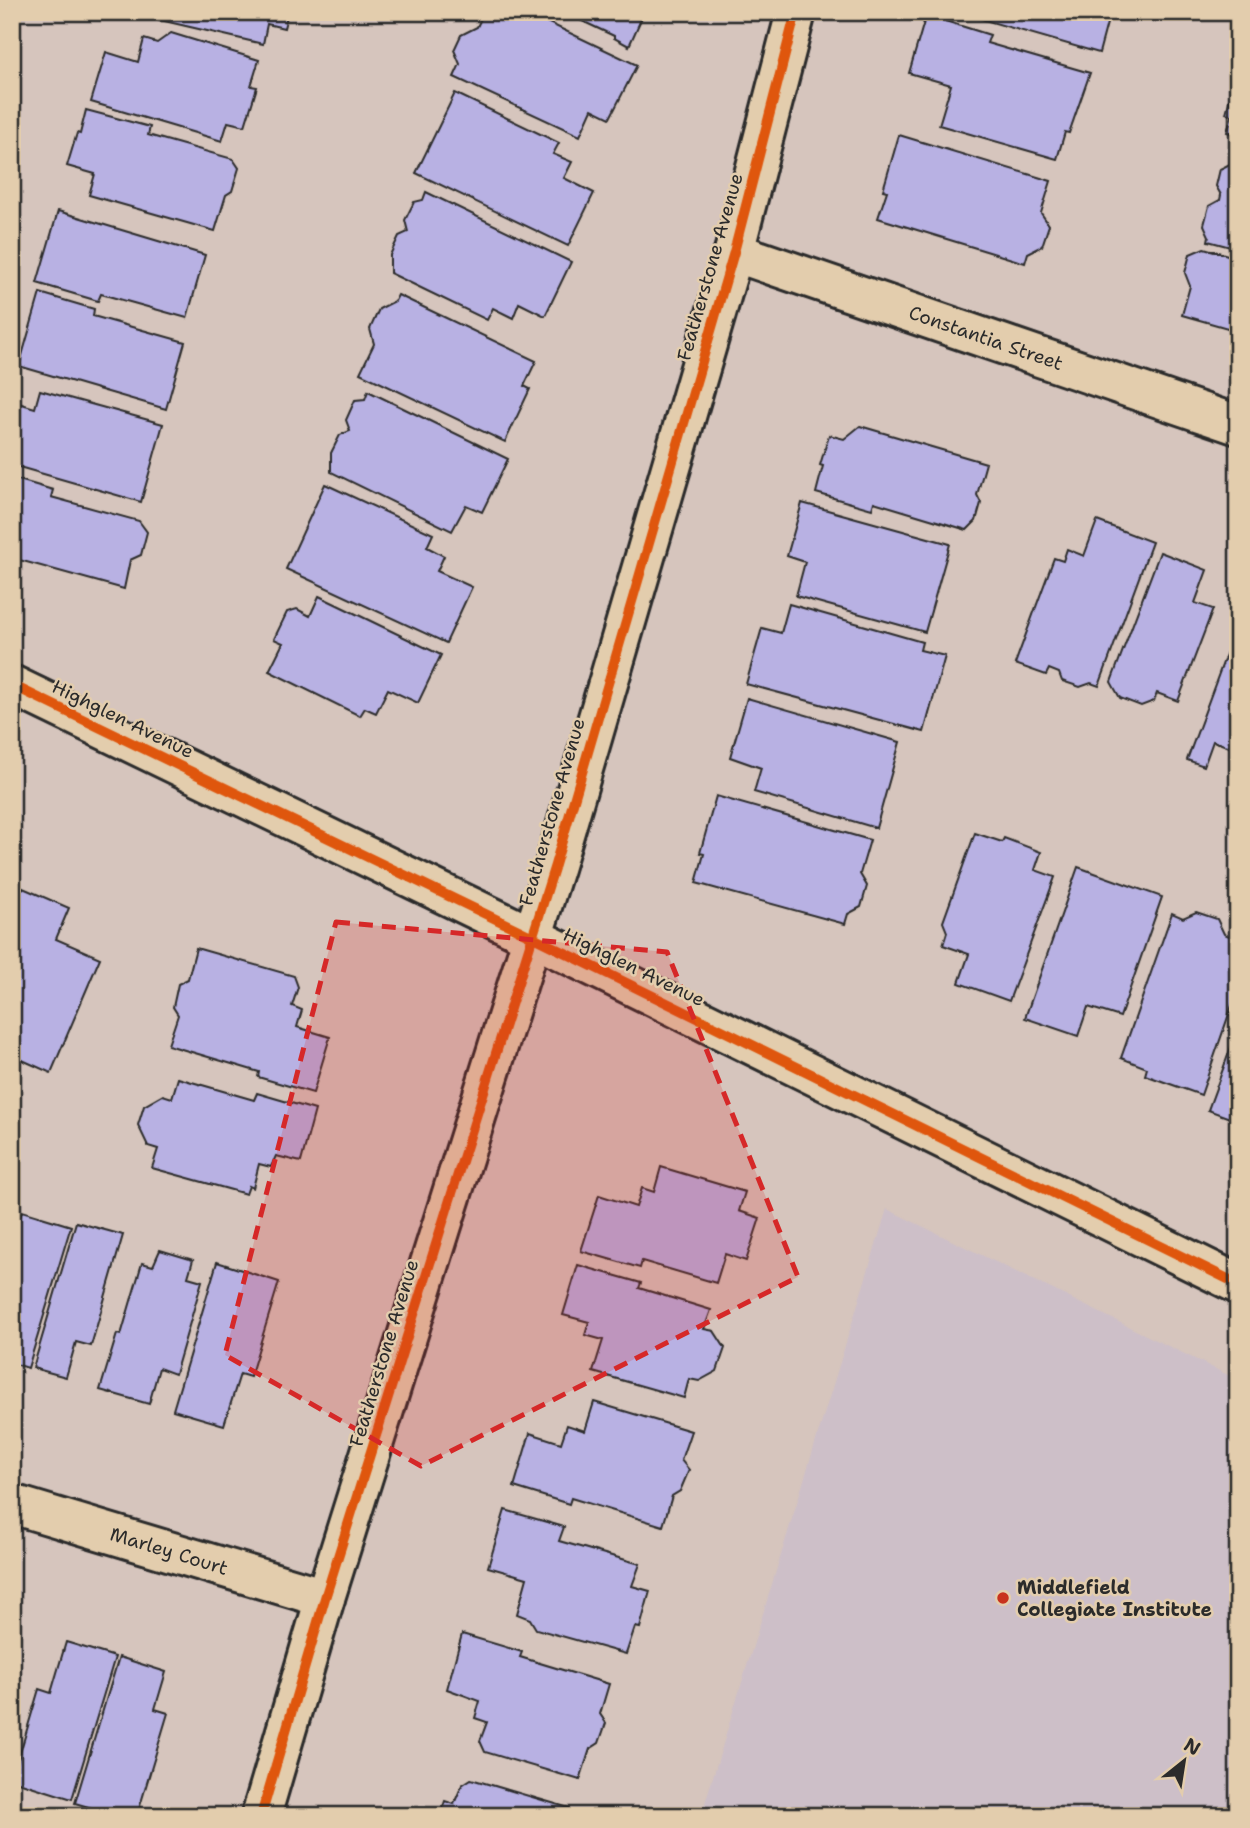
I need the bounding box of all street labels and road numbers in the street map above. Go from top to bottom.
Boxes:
street label: Featherstone Avenue [671,170,749,364]
street label: Constantia Street [906,300,1066,376]
street label: Highglen Avenue [48,674,198,764]
street label: Featherstone Avenue [513,715,591,909]
street label: Highglen Avenue [559,922,709,1012]
street label: Featherstone Avenue [344,1257,424,1449]
street label: Marley Court [107,1521,231,1581]

